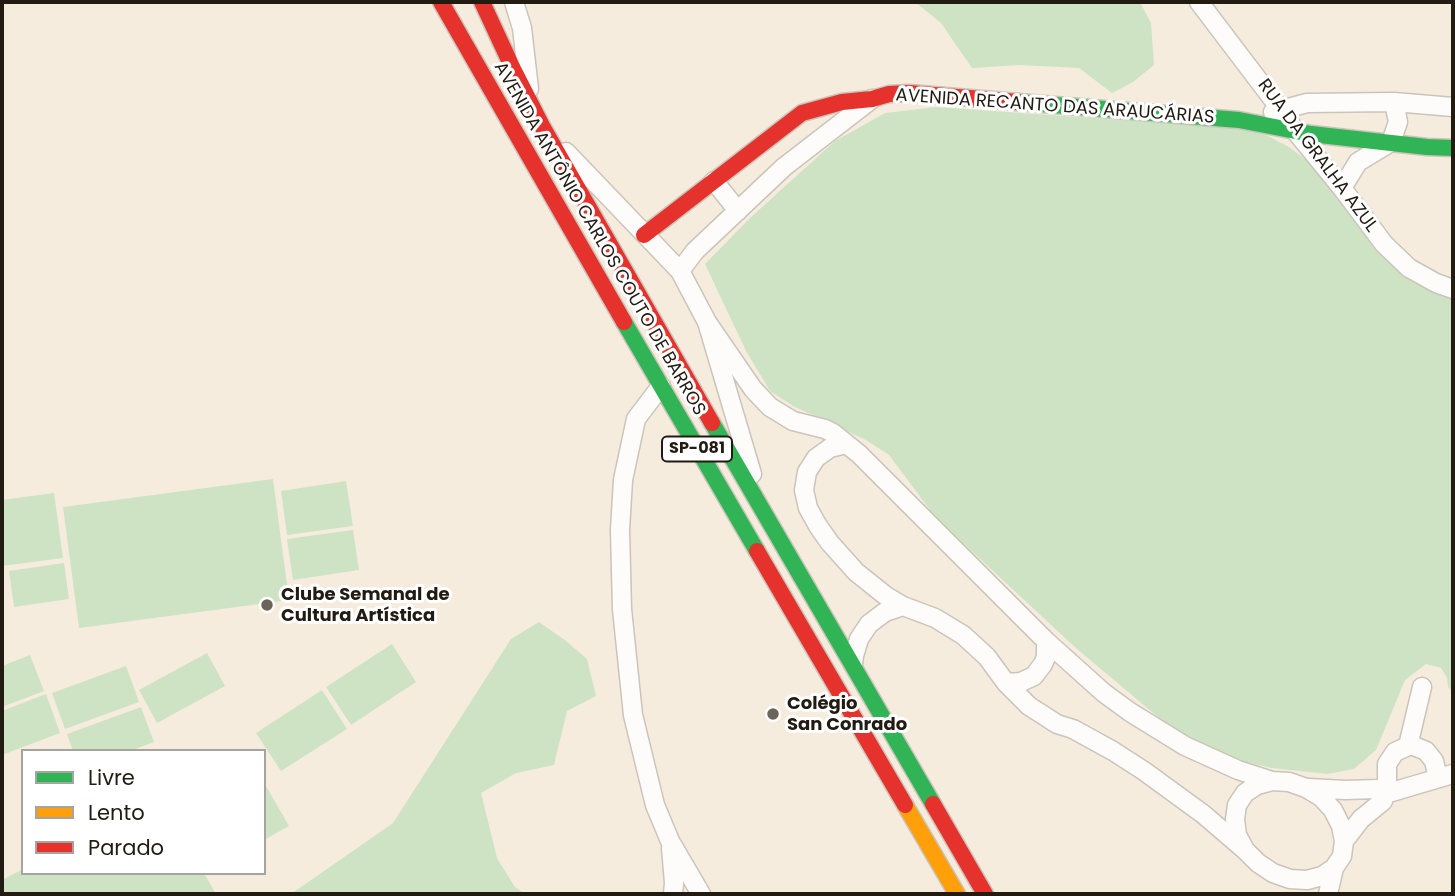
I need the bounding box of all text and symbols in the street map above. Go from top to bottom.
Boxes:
street label: AVENIDA ANTÔNIO CARLOS COUTO DE BARROS [488,58,710,420]
street label: RUA DA GRALHA AZUL [1252,75,1382,237]
street label: AVENIDA RECANTO DAS ARAUCÁRIAS [895,85,1215,129]
road number: SP-081 [662,436,732,462]
place label: Clube Semanal de Cultura Artística [281,584,450,626]
marker: Clube Semanal de Cultura Artística [259,597,275,613]
place label: Colégio San Conrado [787,693,907,736]
marker: Colégio San Conrado [765,706,781,722]
legend [21,749,266,875]
text: Livre [88,763,135,792]
text: Lento [88,798,145,827]
text: Parado [88,833,164,862]

